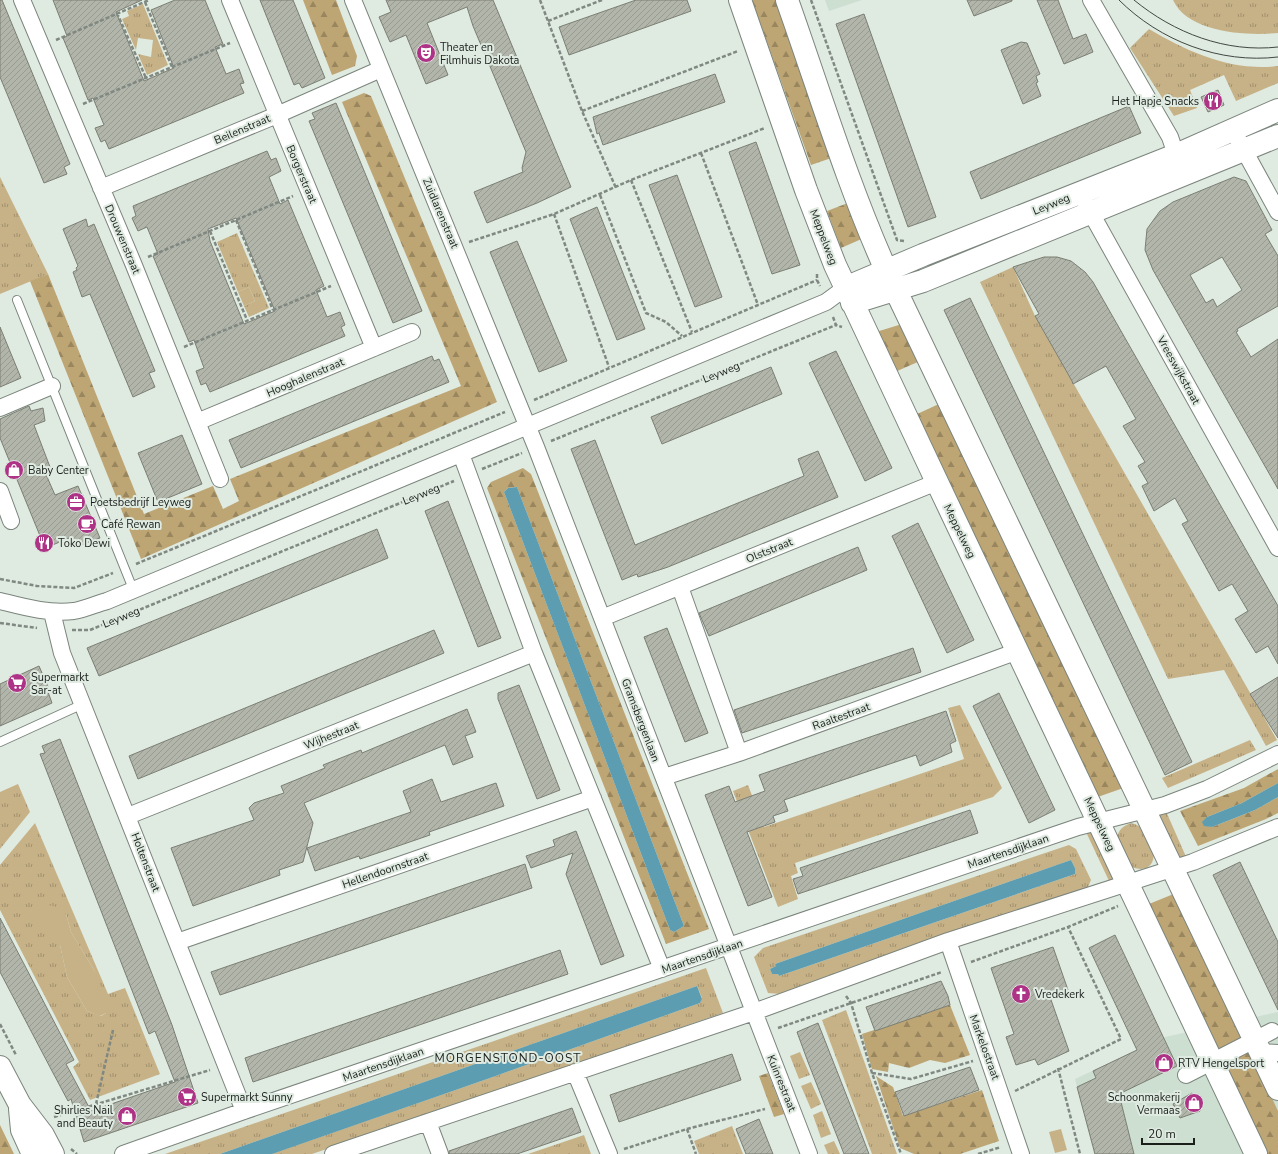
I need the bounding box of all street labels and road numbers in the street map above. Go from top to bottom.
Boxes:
street label: Beilenstraat [212,111,273,148]
street label: Borgerstraat [283,143,321,206]
street label: Zuidlarenstraat [419,176,462,251]
street label: Leyweg [1030,190,1072,219]
street label: Drouwenstraat [101,202,144,276]
street label: Meppelweg [806,207,841,267]
street label: Vreeswijkstraat [1153,332,1204,407]
street label: Hooghalenstraat [264,354,346,401]
street label: Leyweg [700,358,742,387]
street label: Leyweg [400,480,442,509]
street label: Meppelweg [940,502,979,561]
street label: Olststraat [744,534,795,567]
street label: Leyweg [100,603,142,632]
street label: Gramsbergenlaan [618,676,663,764]
street label: Raaltestraat [810,699,872,734]
street label: Wijhestraat [302,718,361,753]
street label: Meppelweg [1080,795,1119,854]
street label: Holtenstraat [127,831,164,894]
street label: Maartensdijklaan [966,831,1051,872]
street label: Hellendoornstraat [340,849,430,892]
street label: Maartensdijklaan [660,936,745,977]
street label: Markelostraat [966,1013,1003,1082]
street label: Maartensdijklaan [341,1044,426,1085]
street label: Kuinrestraat [763,1053,800,1114]

